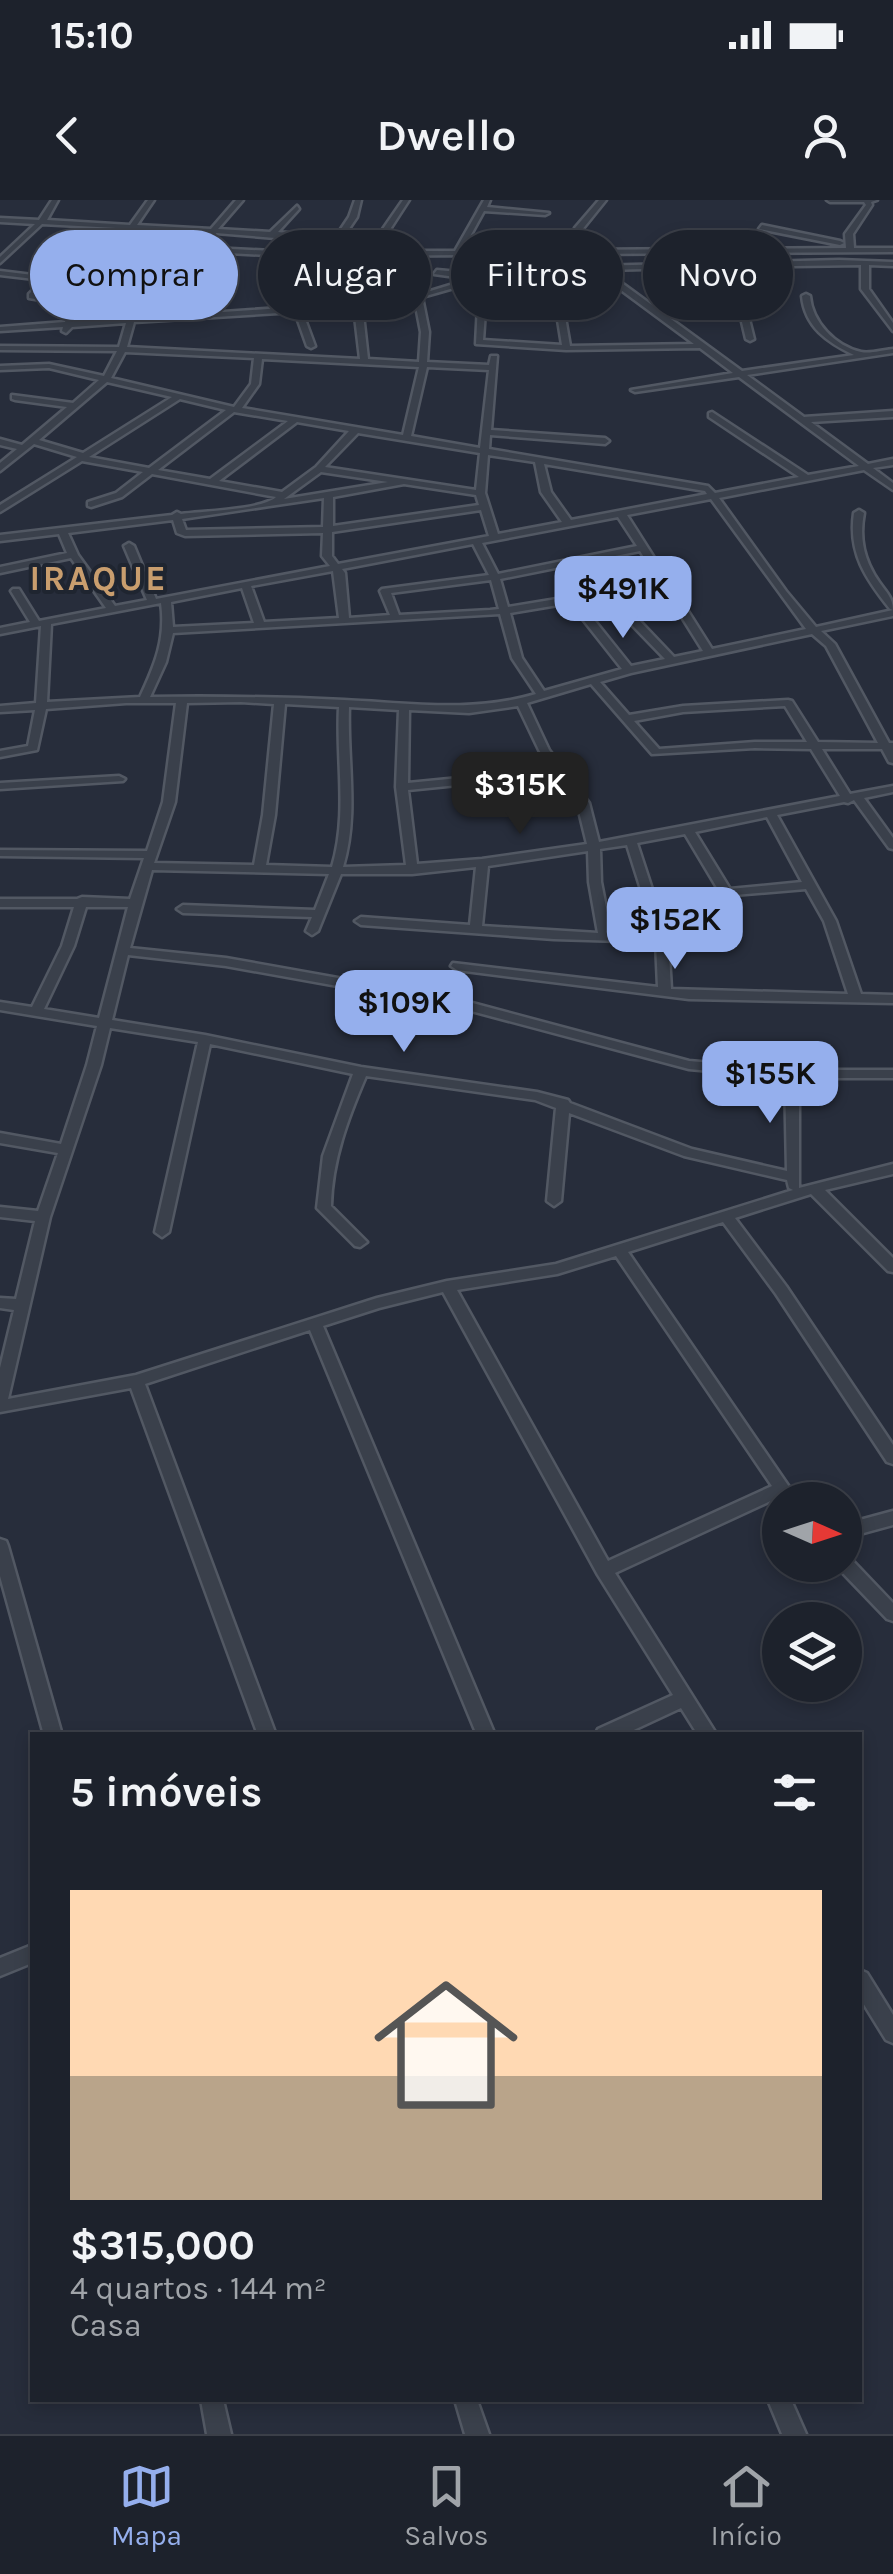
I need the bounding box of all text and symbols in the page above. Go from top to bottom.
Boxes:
text: 15:10 [50,13,134,58]
icon: back [40,108,95,163]
icon: person [798,108,853,163]
text: Dwello [377,109,516,161]
chip: Comprar [30,230,238,320]
chip: Alugar [258,230,431,320]
chip: Filtros [451,230,623,320]
chip: Novo [643,230,793,320]
pin: $491K [553,556,693,641]
district label: IRAQUE [30,558,168,599]
text: $491K [577,570,669,607]
pin: $315K [450,752,590,837]
text: $315K [474,766,566,803]
pin: $152K [605,887,745,972]
text: $152K [629,901,721,938]
pin: $109K [334,970,474,1055]
text: $109K [357,984,451,1021]
pin: $155K [700,1041,840,1126]
text: $155K [724,1055,816,1092]
north arrow [762,1482,862,1582]
map controls [762,1482,862,1702]
button: layers [762,1602,862,1702]
icon: filters [767,1765,822,1820]
text: 5 imóveis [70,1767,262,1817]
icon: home [356,1955,536,2135]
text: $315,000 [70,2220,255,2270]
text: 4 quartos · 144 m² [70,2270,327,2307]
text: Casa [70,2307,142,2344]
tab: Mapa [111,2459,182,2552]
tab: Salvos [404,2459,489,2552]
tab: Início [711,2459,782,2552]

